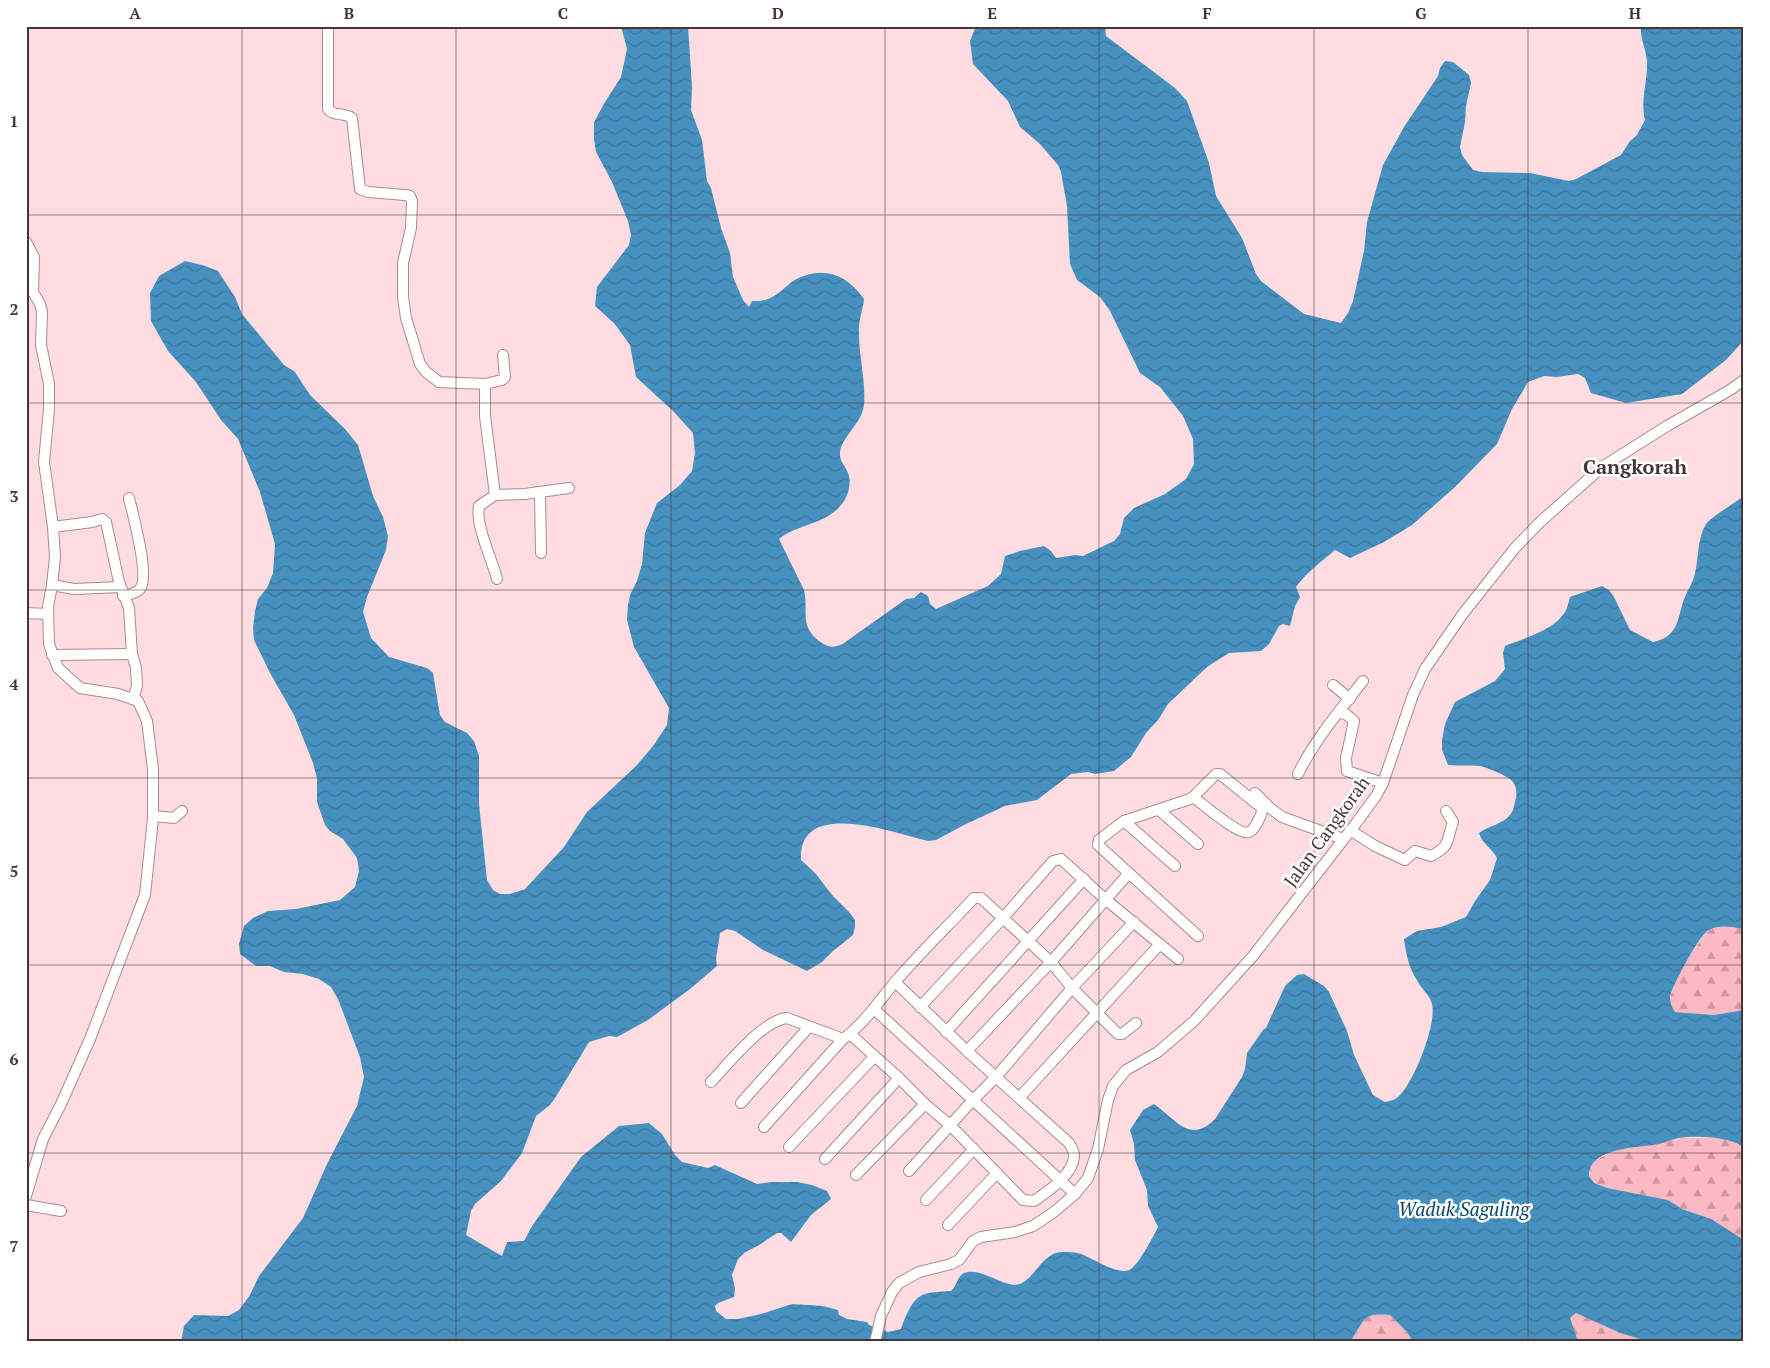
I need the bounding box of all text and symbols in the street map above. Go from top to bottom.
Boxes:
text: A [129,2,141,24]
text: B [344,2,354,24]
text: C [558,2,568,24]
text: D [772,2,784,24]
text: E [987,2,997,24]
text: F [1202,2,1212,24]
text: G [1415,2,1427,24]
text: H [1629,2,1641,24]
text: 1 [9,110,19,132]
text: 2 [9,298,19,320]
district label: Cangkorah [1583,453,1687,480]
text: 3 [9,485,19,507]
text: 4 [9,673,19,695]
street label: Jalan Cangkorah [1278,771,1375,892]
text: 5 [9,860,19,882]
text: 6 [9,1048,19,1070]
water label: Waduk Saguling [1398,1196,1531,1221]
text: 7 [9,1235,19,1257]

